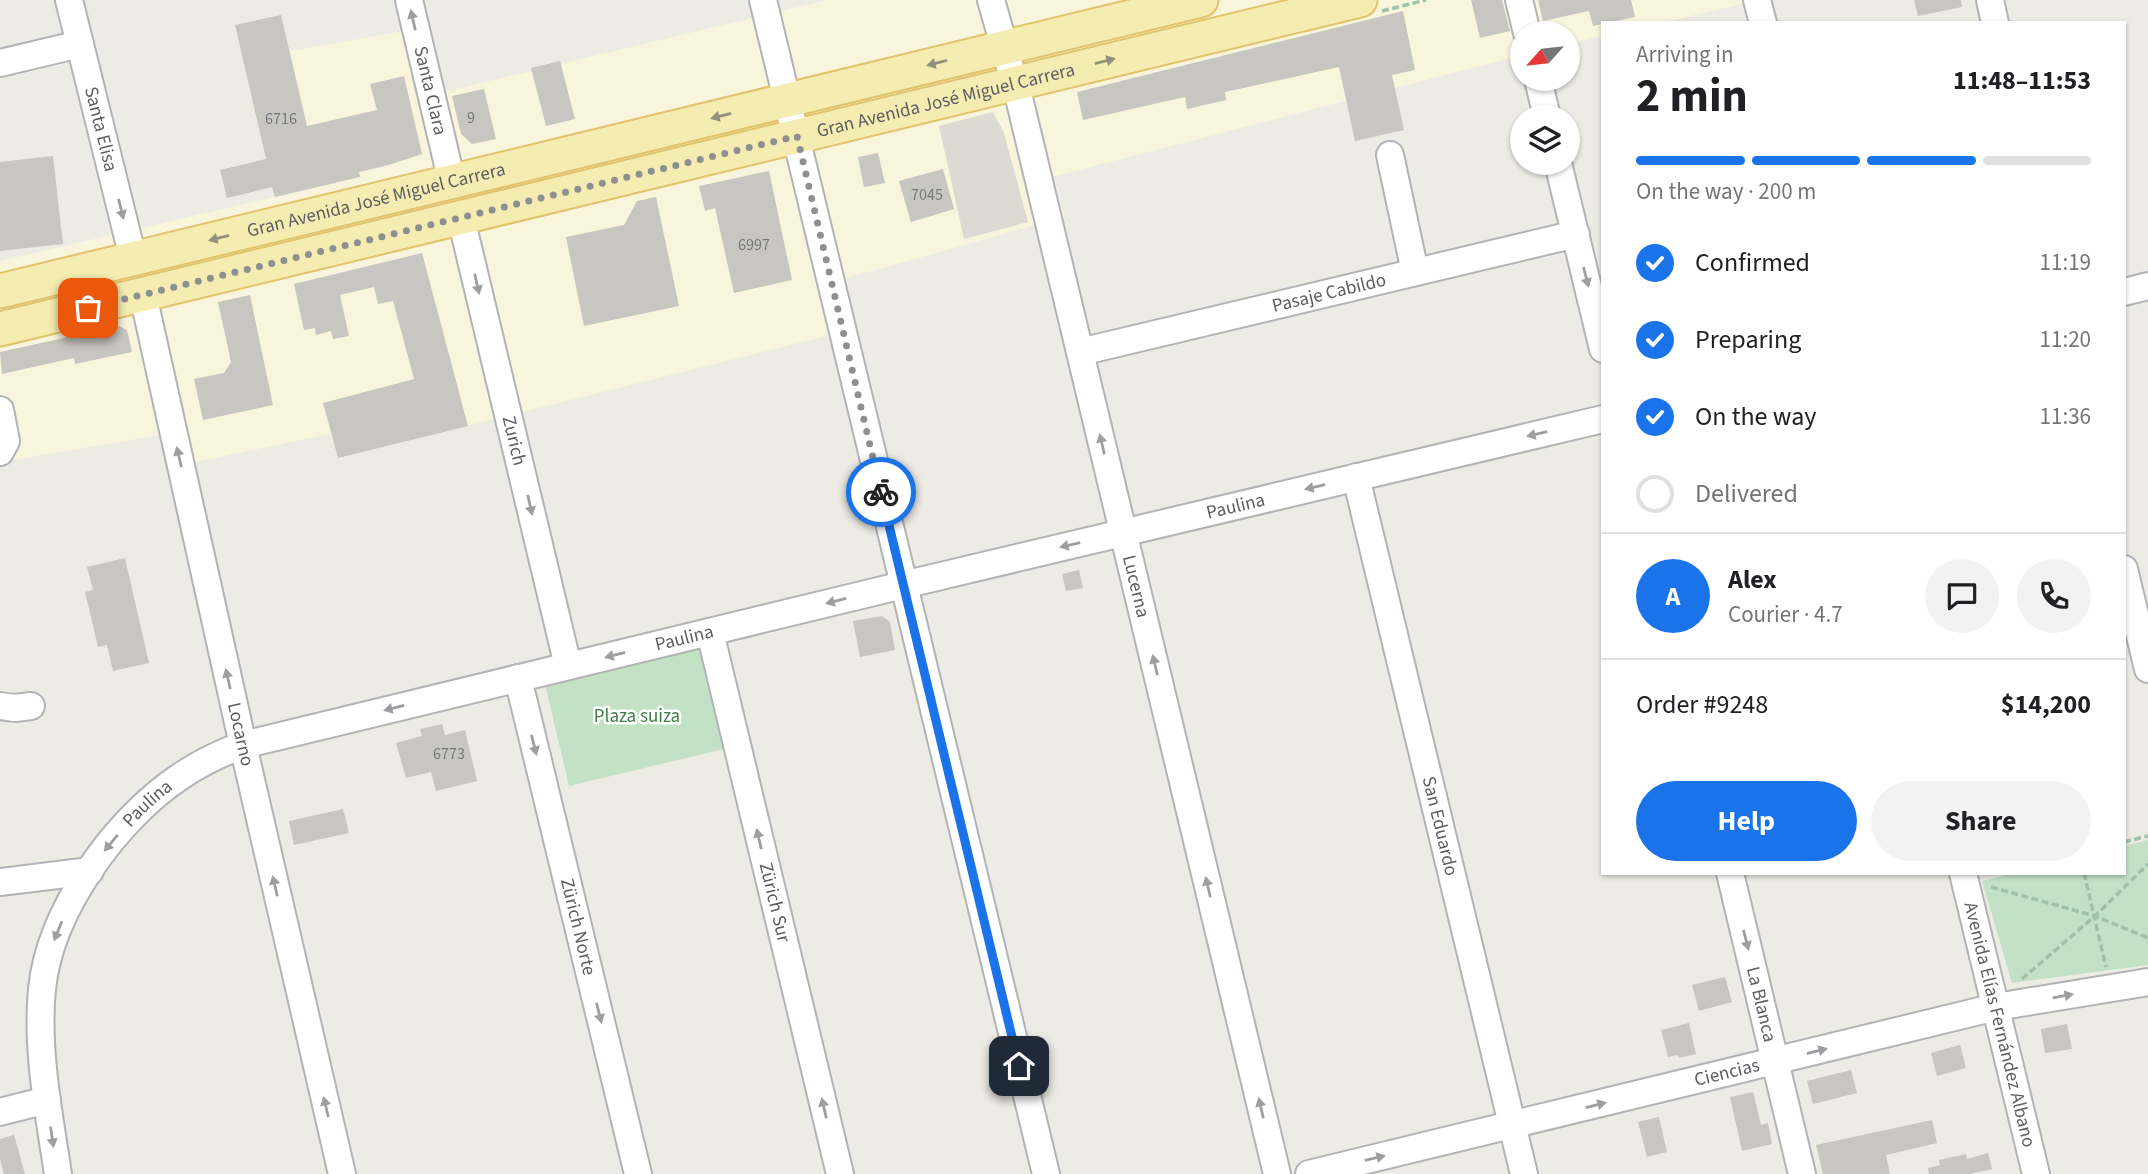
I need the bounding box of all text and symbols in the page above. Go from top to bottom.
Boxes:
one-way arrow [407,9,418,31]
north arrow [1510,21,1580,91]
map controls [1510,21,1580,175]
text: Arriving in [1636,38,1734,71]
street label: Santa Clara [407,43,454,138]
street label: Gran Avenida José Miguel Carrera [814,56,1078,144]
one-way arrow [1095,56,1117,67]
one-way arrow [926,58,948,69]
text: 11:48–11:53 [1953,62,2091,99]
text: 2 min [1636,64,1748,129]
street label: Santa Elisa [77,84,125,174]
button: layers [1510,105,1580,175]
house number: 9 [467,107,475,129]
house number: 6716 [265,108,297,130]
one-way arrow [710,111,732,122]
street label: Gran Avenida José Miguel Carrera [244,156,508,244]
text: On the way · 200 m [1636,175,1816,208]
house number: 7045 [911,184,943,206]
one-way arrow [116,198,127,220]
one-way arrow [207,233,229,244]
house number: 6997 [738,234,770,256]
icon: check [1636,244,1674,282]
text: Confirmed [1695,244,1810,281]
text: 11:19 [2040,246,2091,279]
street label: Pasaje Cabildo [1269,266,1389,319]
one-way arrow [1581,266,1592,288]
one-way arrow [471,273,482,295]
pin [58,278,118,338]
icon: bag [69,289,107,327]
icon: check [1636,321,1674,359]
text: Preparing [1695,321,1801,358]
text: 11:20 [2040,323,2091,356]
icon: check [1636,398,1674,436]
text: On the way [1695,398,1816,435]
text: 11:36 [2040,400,2091,433]
street label: Zurich [495,413,533,468]
one-way arrow [1526,429,1548,440]
one-way arrow [1096,433,1107,455]
one-way arrow [173,446,184,468]
courier [846,457,916,527]
icon: bike [862,473,900,511]
text: Delivered [1695,475,1798,512]
one-way arrow [1304,482,1326,493]
street label: Paulina [1204,486,1268,526]
one-way arrow [524,494,535,516]
one-way arrow [1059,540,1081,551]
street label: Lucerna [1116,552,1157,620]
button: chat [1925,559,1999,633]
button: phone [2017,559,2091,633]
text: Alex [1728,561,1777,598]
text: A [1666,578,1680,615]
one-way arrow [825,596,847,607]
text: Courier · 4.7 [1728,598,1843,631]
street label: Paulina [652,618,716,658]
one-way arrow [604,650,626,661]
one-way arrow [1149,654,1160,676]
one-way arrow [222,668,233,690]
text: Order #9248 [1636,686,1768,723]
text: $14,200 [2001,686,2091,723]
street label: Locarno [220,700,261,769]
one-way arrow [383,703,405,714]
park label: Plaza suiza [594,703,680,730]
one-way arrow [529,734,540,756]
house number: 6773 [433,743,465,765]
street label: Paulina [116,773,178,833]
street label: San Eduardo [1415,773,1465,879]
button: Help [1636,781,1857,861]
button: Share [1871,781,2091,861]
one-way arrow [754,828,765,850]
one-way arrow [104,834,119,851]
street label: Zürich Sur [752,860,798,945]
one-way arrow [269,875,280,897]
street label: Zürich Norte [553,875,603,978]
one-way arrow [1202,875,1213,897]
street label: Avenida Elías Fernández Albano [1957,899,2043,1150]
one-way arrow [52,921,63,942]
one-way arrow [1741,929,1752,951]
street label: La Blanca [1739,964,1783,1045]
one-way arrow [2052,990,2074,1001]
one-way arrow [594,1003,605,1025]
pin [989,1036,1049,1096]
one-way arrow [1806,1045,1828,1056]
icon: home [1000,1047,1038,1085]
street label: Ciencias [1691,1051,1762,1093]
one-way arrow [320,1096,331,1118]
one-way arrow [818,1097,829,1119]
one-way arrow [1255,1097,1266,1119]
one-way arrow [1585,1099,1607,1110]
one-way arrow [47,1126,58,1148]
one-way arrow [1364,1152,1386,1163]

